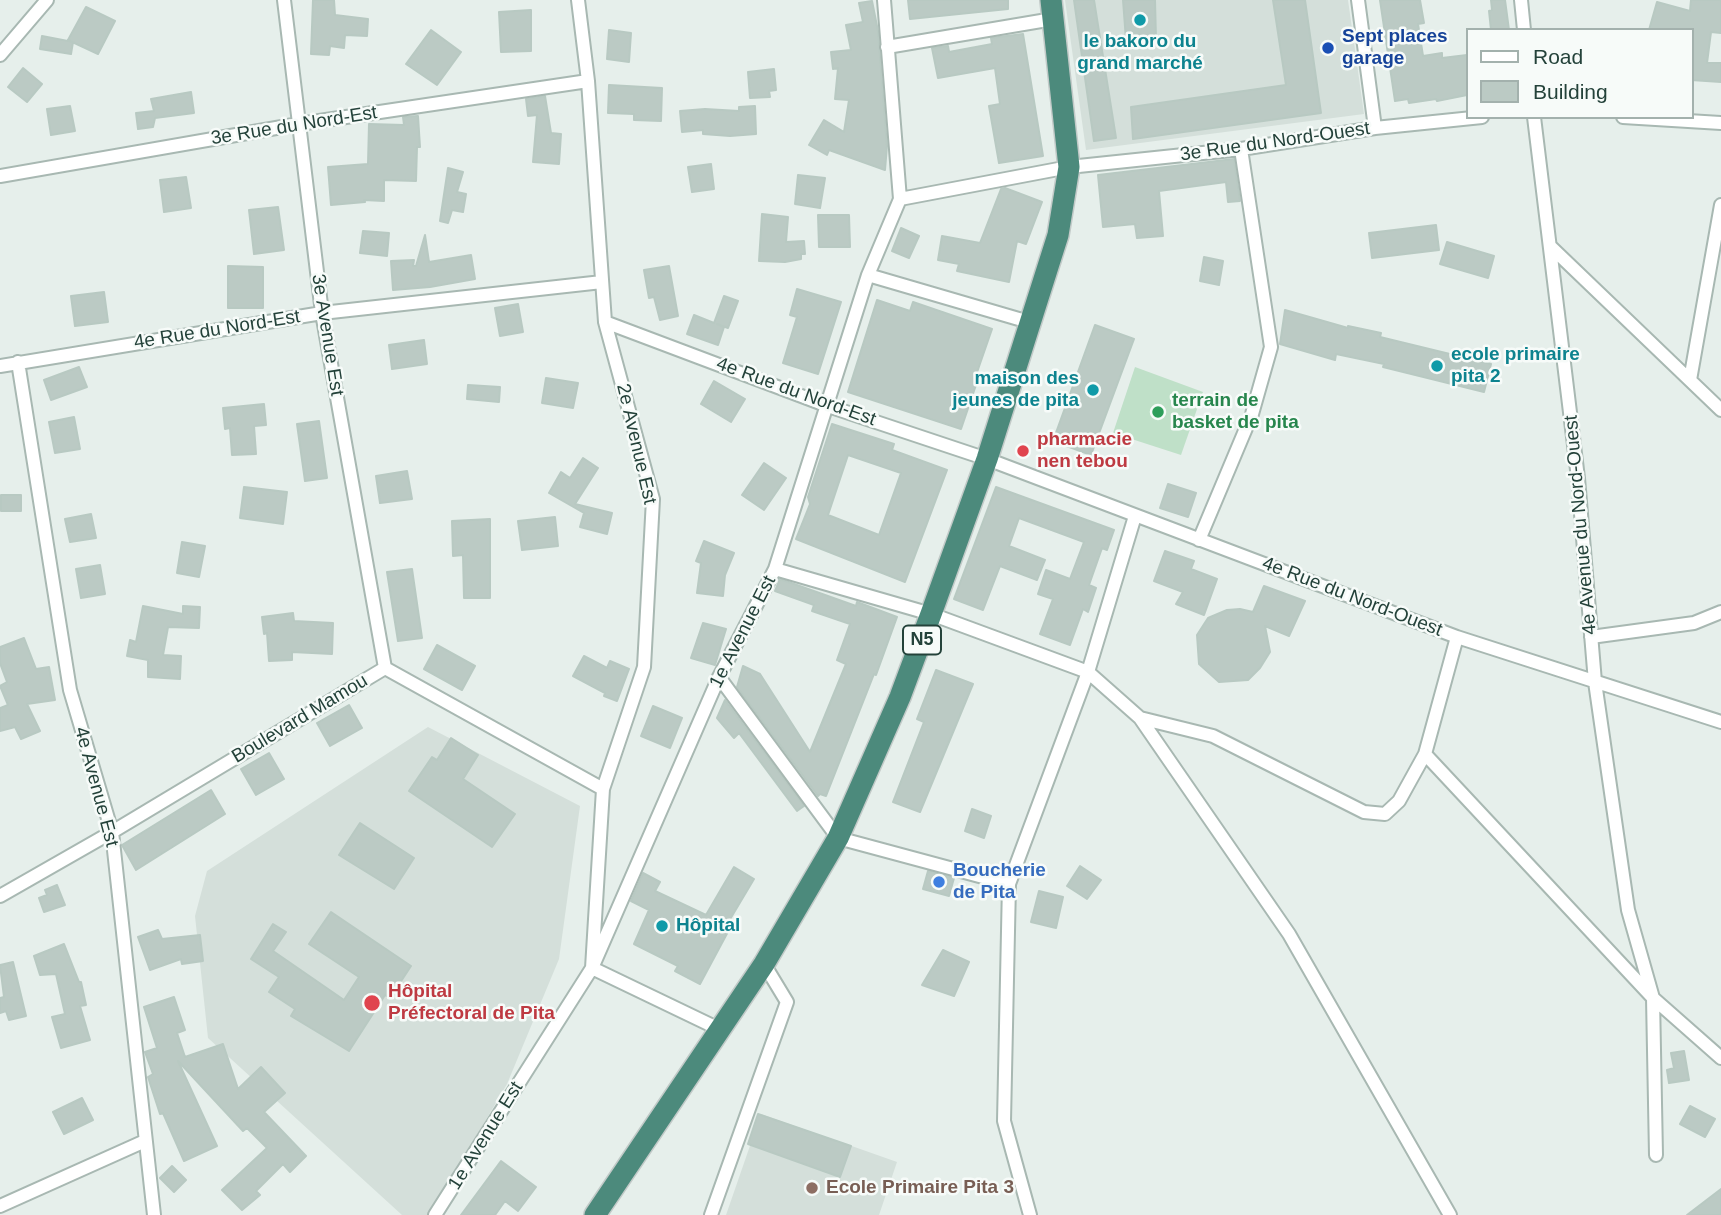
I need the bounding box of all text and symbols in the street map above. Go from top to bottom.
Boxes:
marker: le bakoro du grand marché [1132,12,1148,28]
place label: Sept places garage [1342,26,1448,70]
legend [1466,28,1693,119]
place label: le bakoro du grand marché [1077,31,1203,75]
marker: Sept places garage [1320,40,1336,56]
text: Road [1533,45,1583,68]
text: Building [1533,80,1608,103]
street label: 3e Rue du Nord-Est [209,102,379,150]
street label: 3e Rue du Nord-Ouest [1179,117,1371,167]
street label: 3e Avenue Est [306,272,348,398]
street label: 4e Rue du Nord-Est [132,306,302,354]
place label: ecole primaire pita 2 [1451,344,1580,388]
street label: 4e Rue du Nord-Est [713,353,879,431]
marker: ecole primaire pita 2 [1429,358,1445,374]
place label: maison des jeunes de pita [952,368,1079,412]
street label: 2e Avenue Est [611,381,661,507]
marker: maison des jeunes de pita [1085,382,1101,398]
place label: terrain de basket de pita [1172,390,1299,434]
marker: terrain de basket de pita [1150,404,1166,420]
street label: 4e Avenue du Nord-Ouest [1560,414,1602,636]
place label: pharmacie nen tebou [1037,429,1132,473]
marker: pharmacie nen tebou [1015,443,1031,459]
street label: 4e Rue du Nord-Ouest [1259,552,1445,642]
street label: 1e Avenue Est [705,572,781,692]
road number: N5 [903,626,941,654]
street label: Boulevard Mamou [228,670,372,768]
street label: 4e Avenue Est [69,725,123,849]
place label: Boucherie de Pita [953,860,1046,904]
marker: Boucherie de Pita [931,874,947,890]
place label: Hôpital [676,915,740,937]
marker: Hôpital [654,918,670,934]
place label: Hôpital Préfectoral de Pita [388,981,555,1025]
marker: Hôpital Préfectoral de Pita [362,993,382,1013]
street label: 1e Avenue Est [444,1078,528,1194]
place label: Ecole Primaire Pita 3 [826,1177,1014,1199]
marker: Ecole Primaire Pita 3 [804,1180,820,1196]

